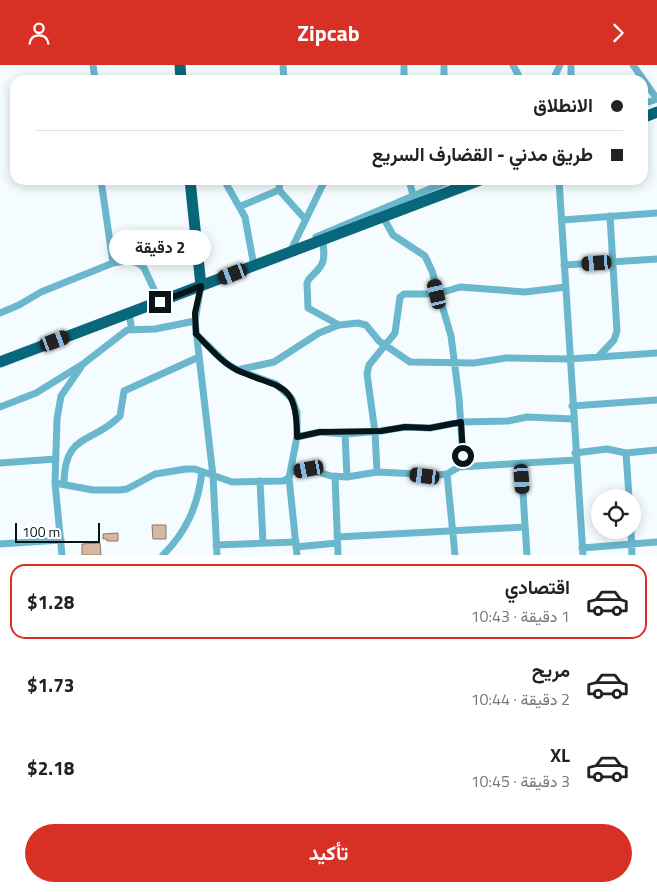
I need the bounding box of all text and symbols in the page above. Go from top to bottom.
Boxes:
text: Zipcab [297,16,360,50]
icon: person [25,19,53,47]
icon: forward [604,19,632,47]
text: الانطلاق [533,90,593,119]
text: طريق مدني - القضارف السريع [372,139,593,168]
callout: 2 دقيقة [109,229,211,265]
text: 2 دقيقة [135,235,185,259]
car [581,254,612,272]
car [216,262,249,286]
car [426,278,447,310]
route end [149,291,171,313]
car [38,329,71,353]
route start [452,445,474,467]
car [292,459,325,479]
car [513,464,530,494]
car [409,467,440,485]
map controls [591,489,641,539]
button: locate [591,489,641,539]
scale bar [15,519,100,543]
text: 100 m [22,521,60,542]
text: اقتصادي [505,572,570,601]
icon: car [585,579,630,624]
text: $1.28 [27,587,74,616]
text: 1 دقيقة · 10:43 [471,604,570,628]
text: مريح [532,655,570,684]
icon: car [585,662,630,707]
text: $1.73 [27,670,74,699]
text: 2 دقيقة · 10:44 [471,687,570,711]
text: XL [550,740,570,769]
icon: car [585,745,630,790]
text: $2.18 [27,753,74,782]
text: 3 دقيقة · 10:45 [471,769,570,793]
button: تأكيد [25,824,632,882]

